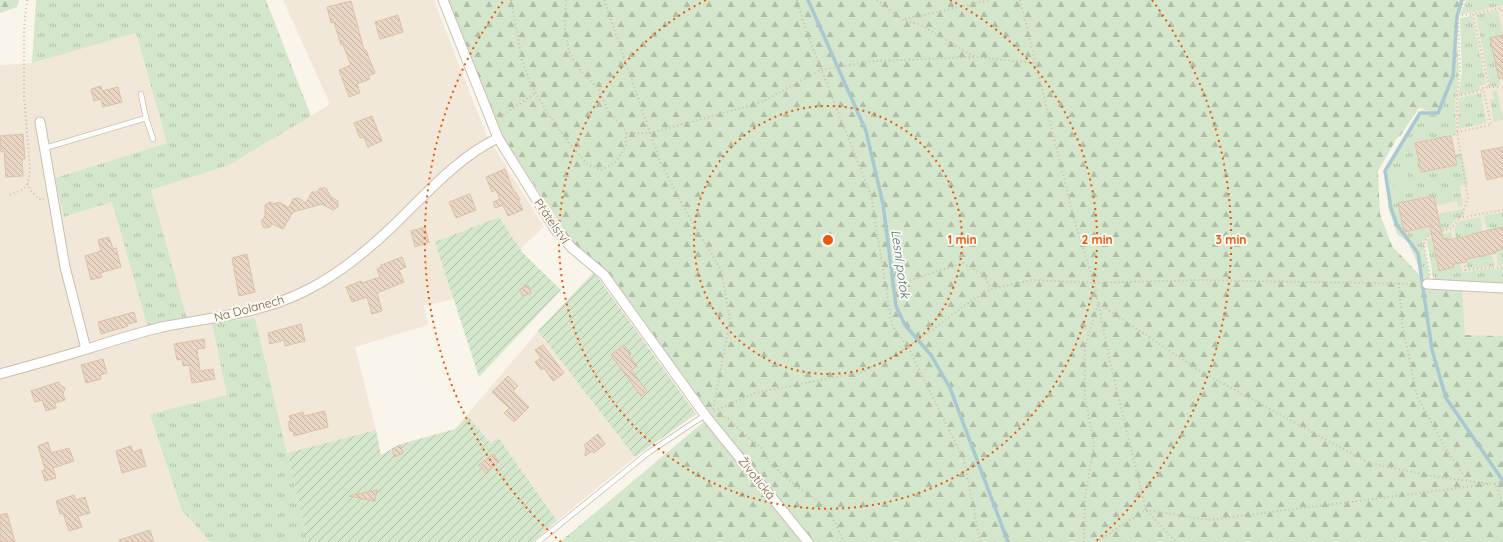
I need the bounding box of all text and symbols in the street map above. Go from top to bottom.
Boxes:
street label: Přátelství [531,196,573,247]
water label: Lesní potok [888,229,914,300]
text: 1 min [947,232,977,247]
text: 2 min [1081,232,1113,247]
text: 3 min [1216,232,1246,247]
centre of rings [821,233,835,247]
street label: Na Dolanech [212,291,286,325]
street label: Životická [735,454,779,502]

